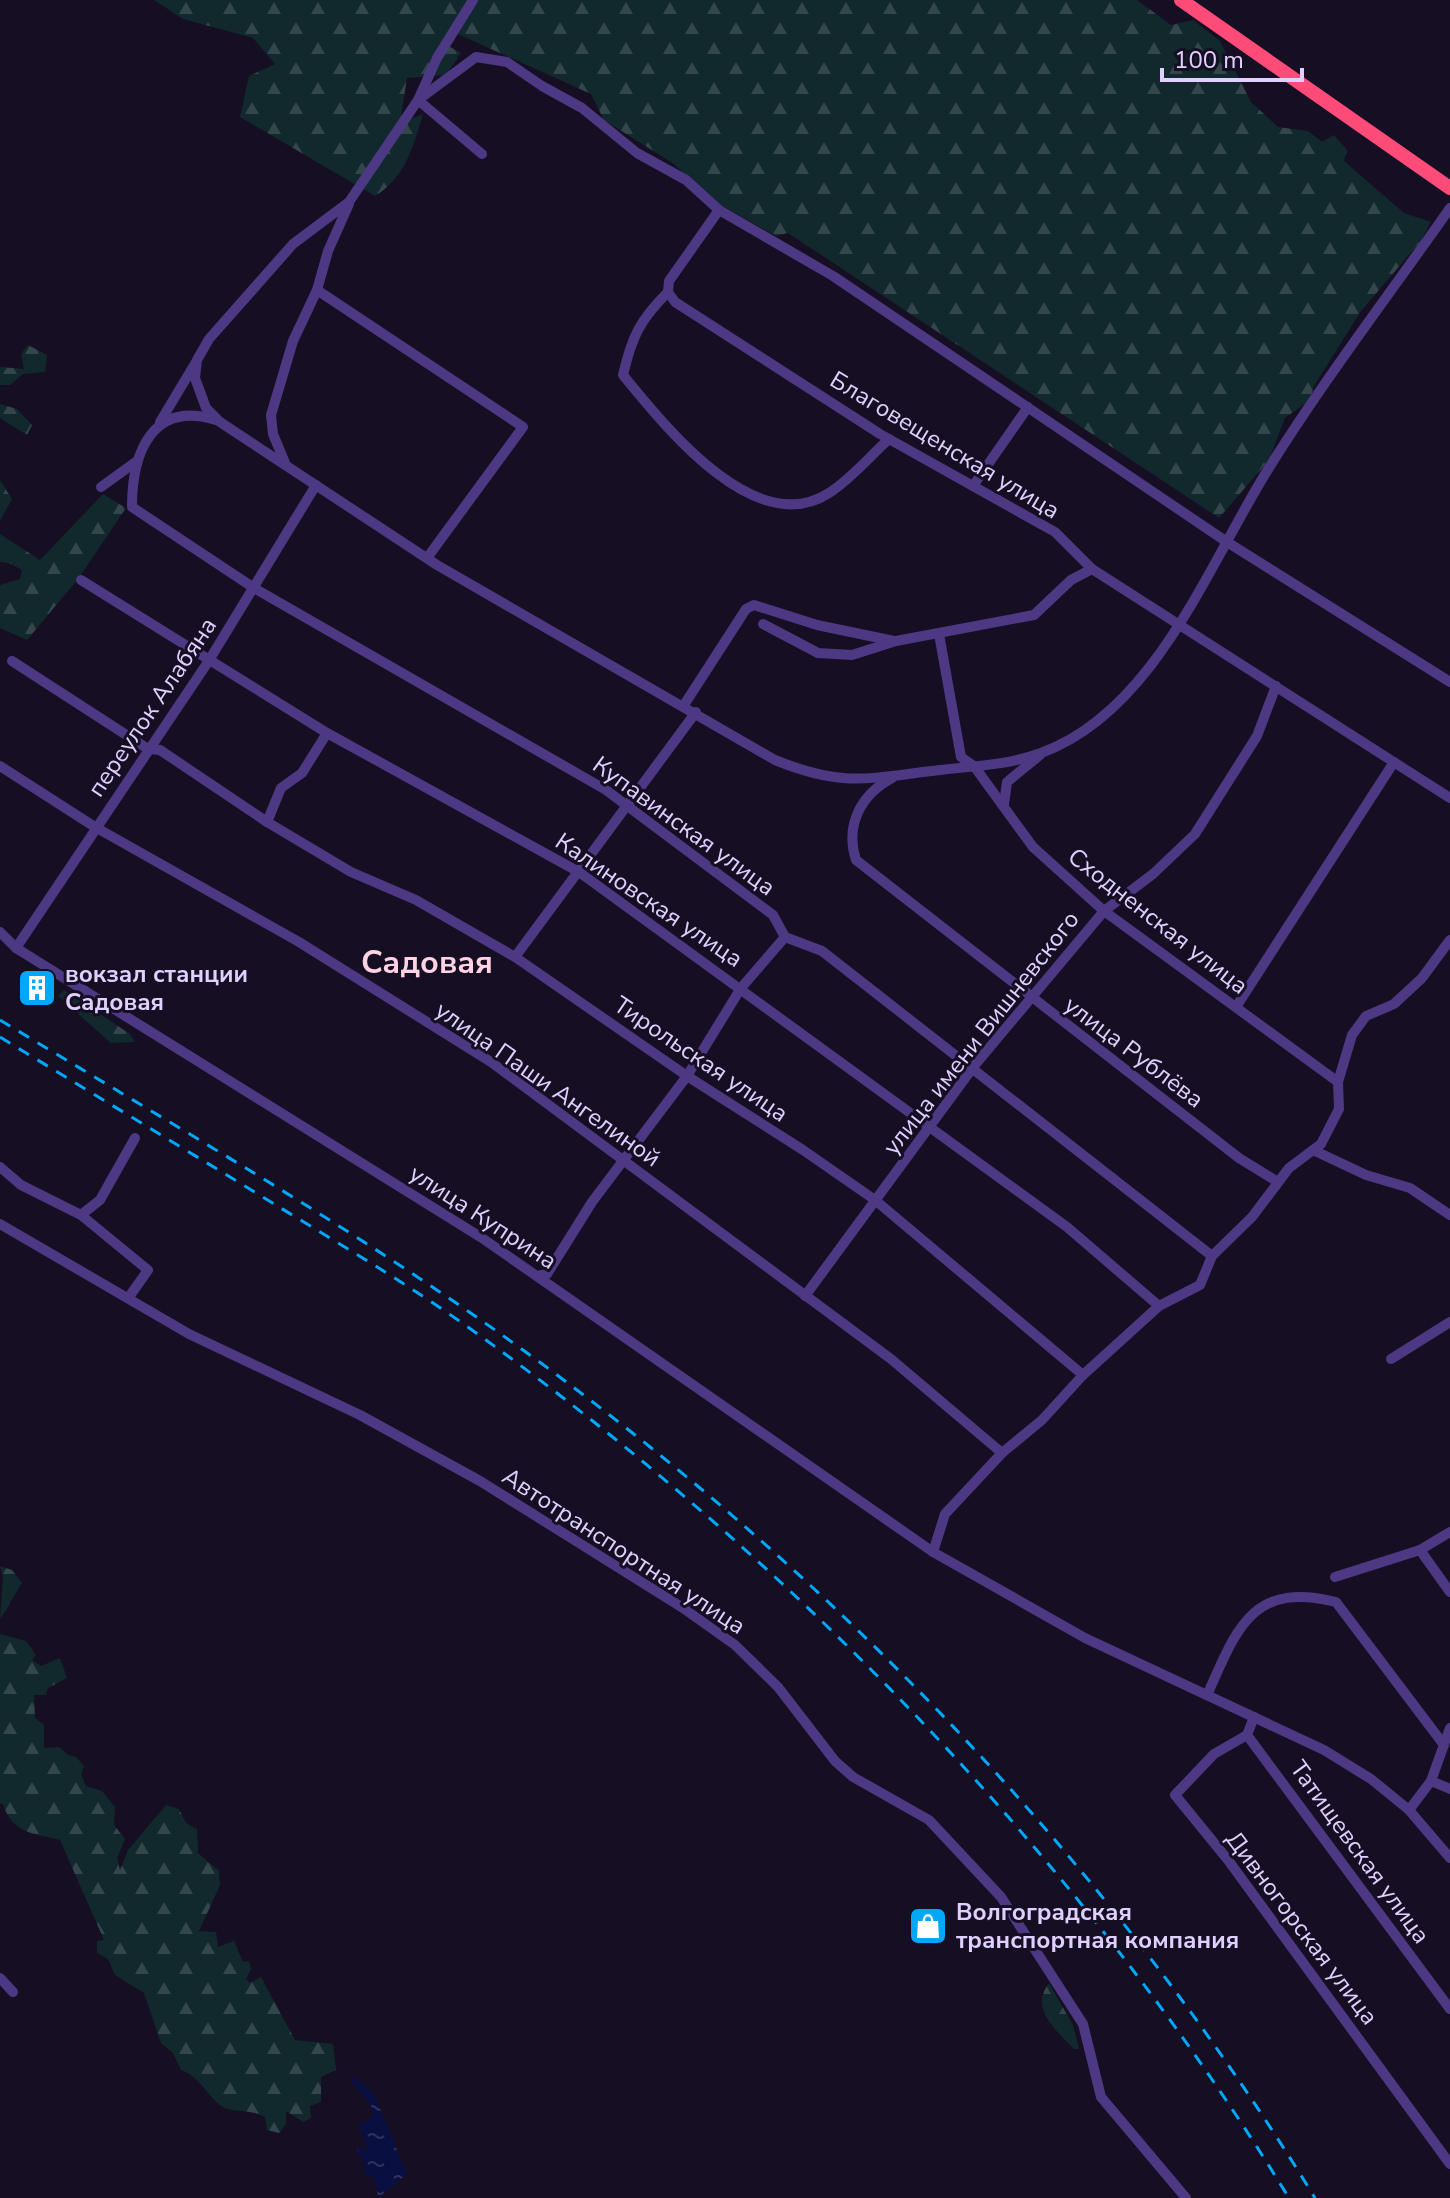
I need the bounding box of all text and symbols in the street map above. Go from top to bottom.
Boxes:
scale bar [1162,32,1302,82]
text: 100 m [1174,44,1244,76]
street label: Благовещенская улица [824,364,1066,526]
street label: переулок Алабяна [80,611,224,803]
street label: Купавинская улица [586,749,782,903]
street label: Калиновская улица [549,825,749,975]
street label: Сходненская улица [1061,841,1255,1001]
street label: улица имени Вишневского [876,904,1086,1162]
district label: Садовая [361,941,493,984]
place label: вокзал станции Садовая [65,958,248,1018]
building icon: вокзал станции Садовая [16,967,58,1009]
street label: Тирольская улица [608,989,794,1129]
street label: улица Рублёва [1058,989,1210,1115]
street label: улица Паши Ангелиной [429,994,667,1174]
street label: улица Куприна [403,1157,563,1277]
street label: Автотранспортная улица [496,1460,752,1642]
street label: Татищевская улица [1283,1754,1437,1950]
street label: Дивногорская улица [1219,1825,1385,2031]
place label: Волгоградская транспортная компания [956,1896,1239,1956]
shop icon: Волгоградская транспортная компания [907,1905,949,1947]

